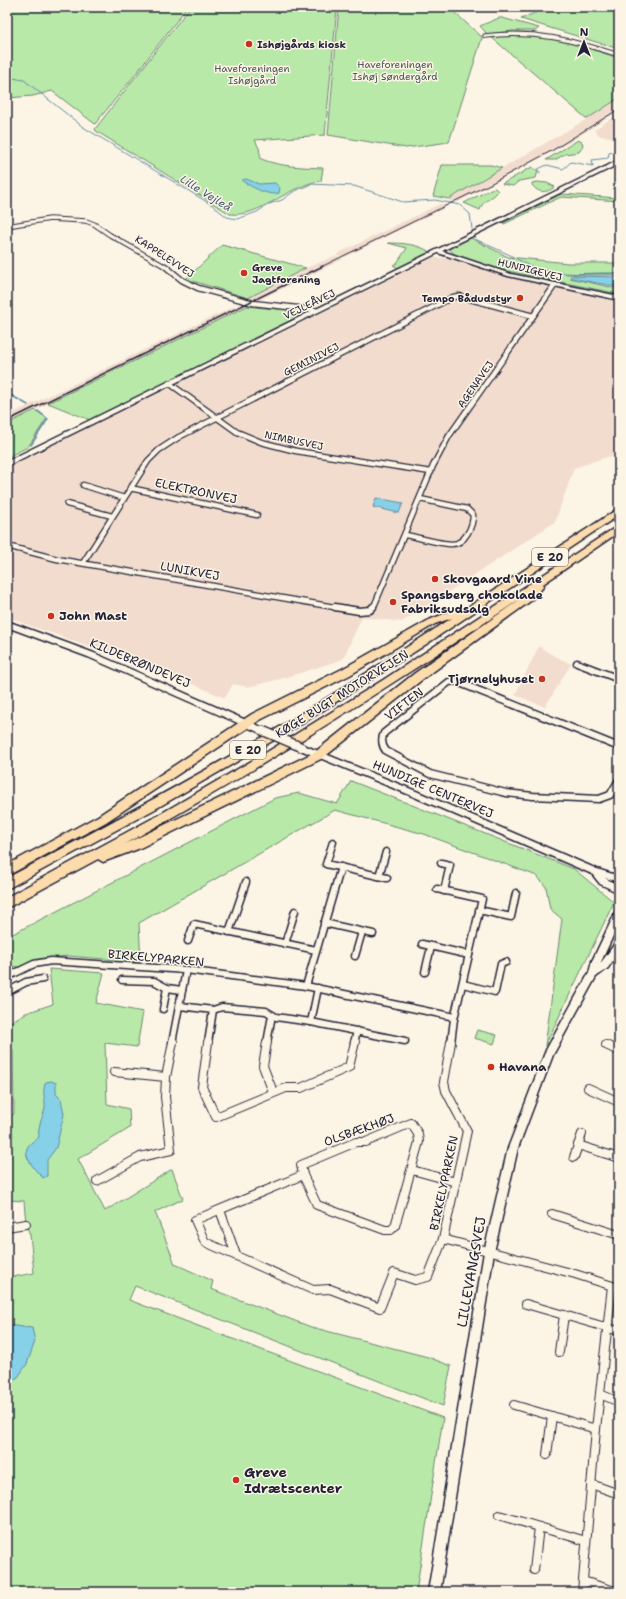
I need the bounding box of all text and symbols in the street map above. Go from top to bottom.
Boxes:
north arrow [564,22,604,62]
text: N [580,25,589,40]
place label: Ishøjgårds kiosk [257,38,346,51]
marker: Ishøjgårds kiosk [244,39,254,49]
park label: Haveforeningen Ishøj Søndergård [352,58,438,83]
park label: Haveforeningen Ishøjgård [214,62,290,87]
water label: Lille Vejleå [177,172,234,215]
street label: KAPPELEVVEJ [133,232,197,280]
street label: HUNDIGEVEJ [496,255,563,284]
place label: Greve Jagtforening [252,261,321,286]
marker: Greve Jagtforening [239,268,249,278]
street label: VEJLEÅVEJ [281,286,337,322]
place label: Tempo Bådudstyr [422,292,513,305]
marker: Tempo Bådudstyr [515,293,525,303]
street label: GEMINIVEJ [281,340,341,379]
street label: AGENAVEJ [455,358,496,410]
street label: NIMBUSVEJ [263,428,325,453]
street label: ELEKTRONVEJ [153,474,239,508]
road number: E 20 [532,548,568,566]
street label: LUNIKVEJ [159,558,221,584]
place label: Skovgaard Vine [443,571,542,587]
marker: Skovgaard Vine [430,574,440,584]
place label: Spangsberg chokolade Fabriksudsalg [401,587,543,617]
marker: Spangsberg chokolade Fabriksudsalg [388,597,398,607]
place label: John Mast [59,608,127,624]
marker: John Mast [46,611,56,621]
street label: KILDEBRØNDEVEJ [87,635,193,691]
street label: KØGE BUGT MOTORVEJEN [272,646,412,742]
place label: Tjørnelyhuset [448,671,534,687]
marker: Tjørnelyhuset [537,674,547,684]
street label: VIFTEN [381,684,427,724]
road number: E 20 [230,741,266,759]
street label: HUNDIGE CENTERVEJ [370,756,496,822]
street label: BIRKELYPARKEN [107,946,205,970]
place label: Havana [499,1059,547,1075]
marker: Havana [486,1062,496,1072]
street label: OLSBÆKHØJ [322,1110,396,1150]
street label: BIRKELYPARKEN [426,1134,462,1232]
street label: LILLEVANGSVEJ [452,1215,490,1329]
place label: Greve Idrætscenter [244,1463,343,1497]
marker: Greve Idrætscenter [231,1475,241,1485]

